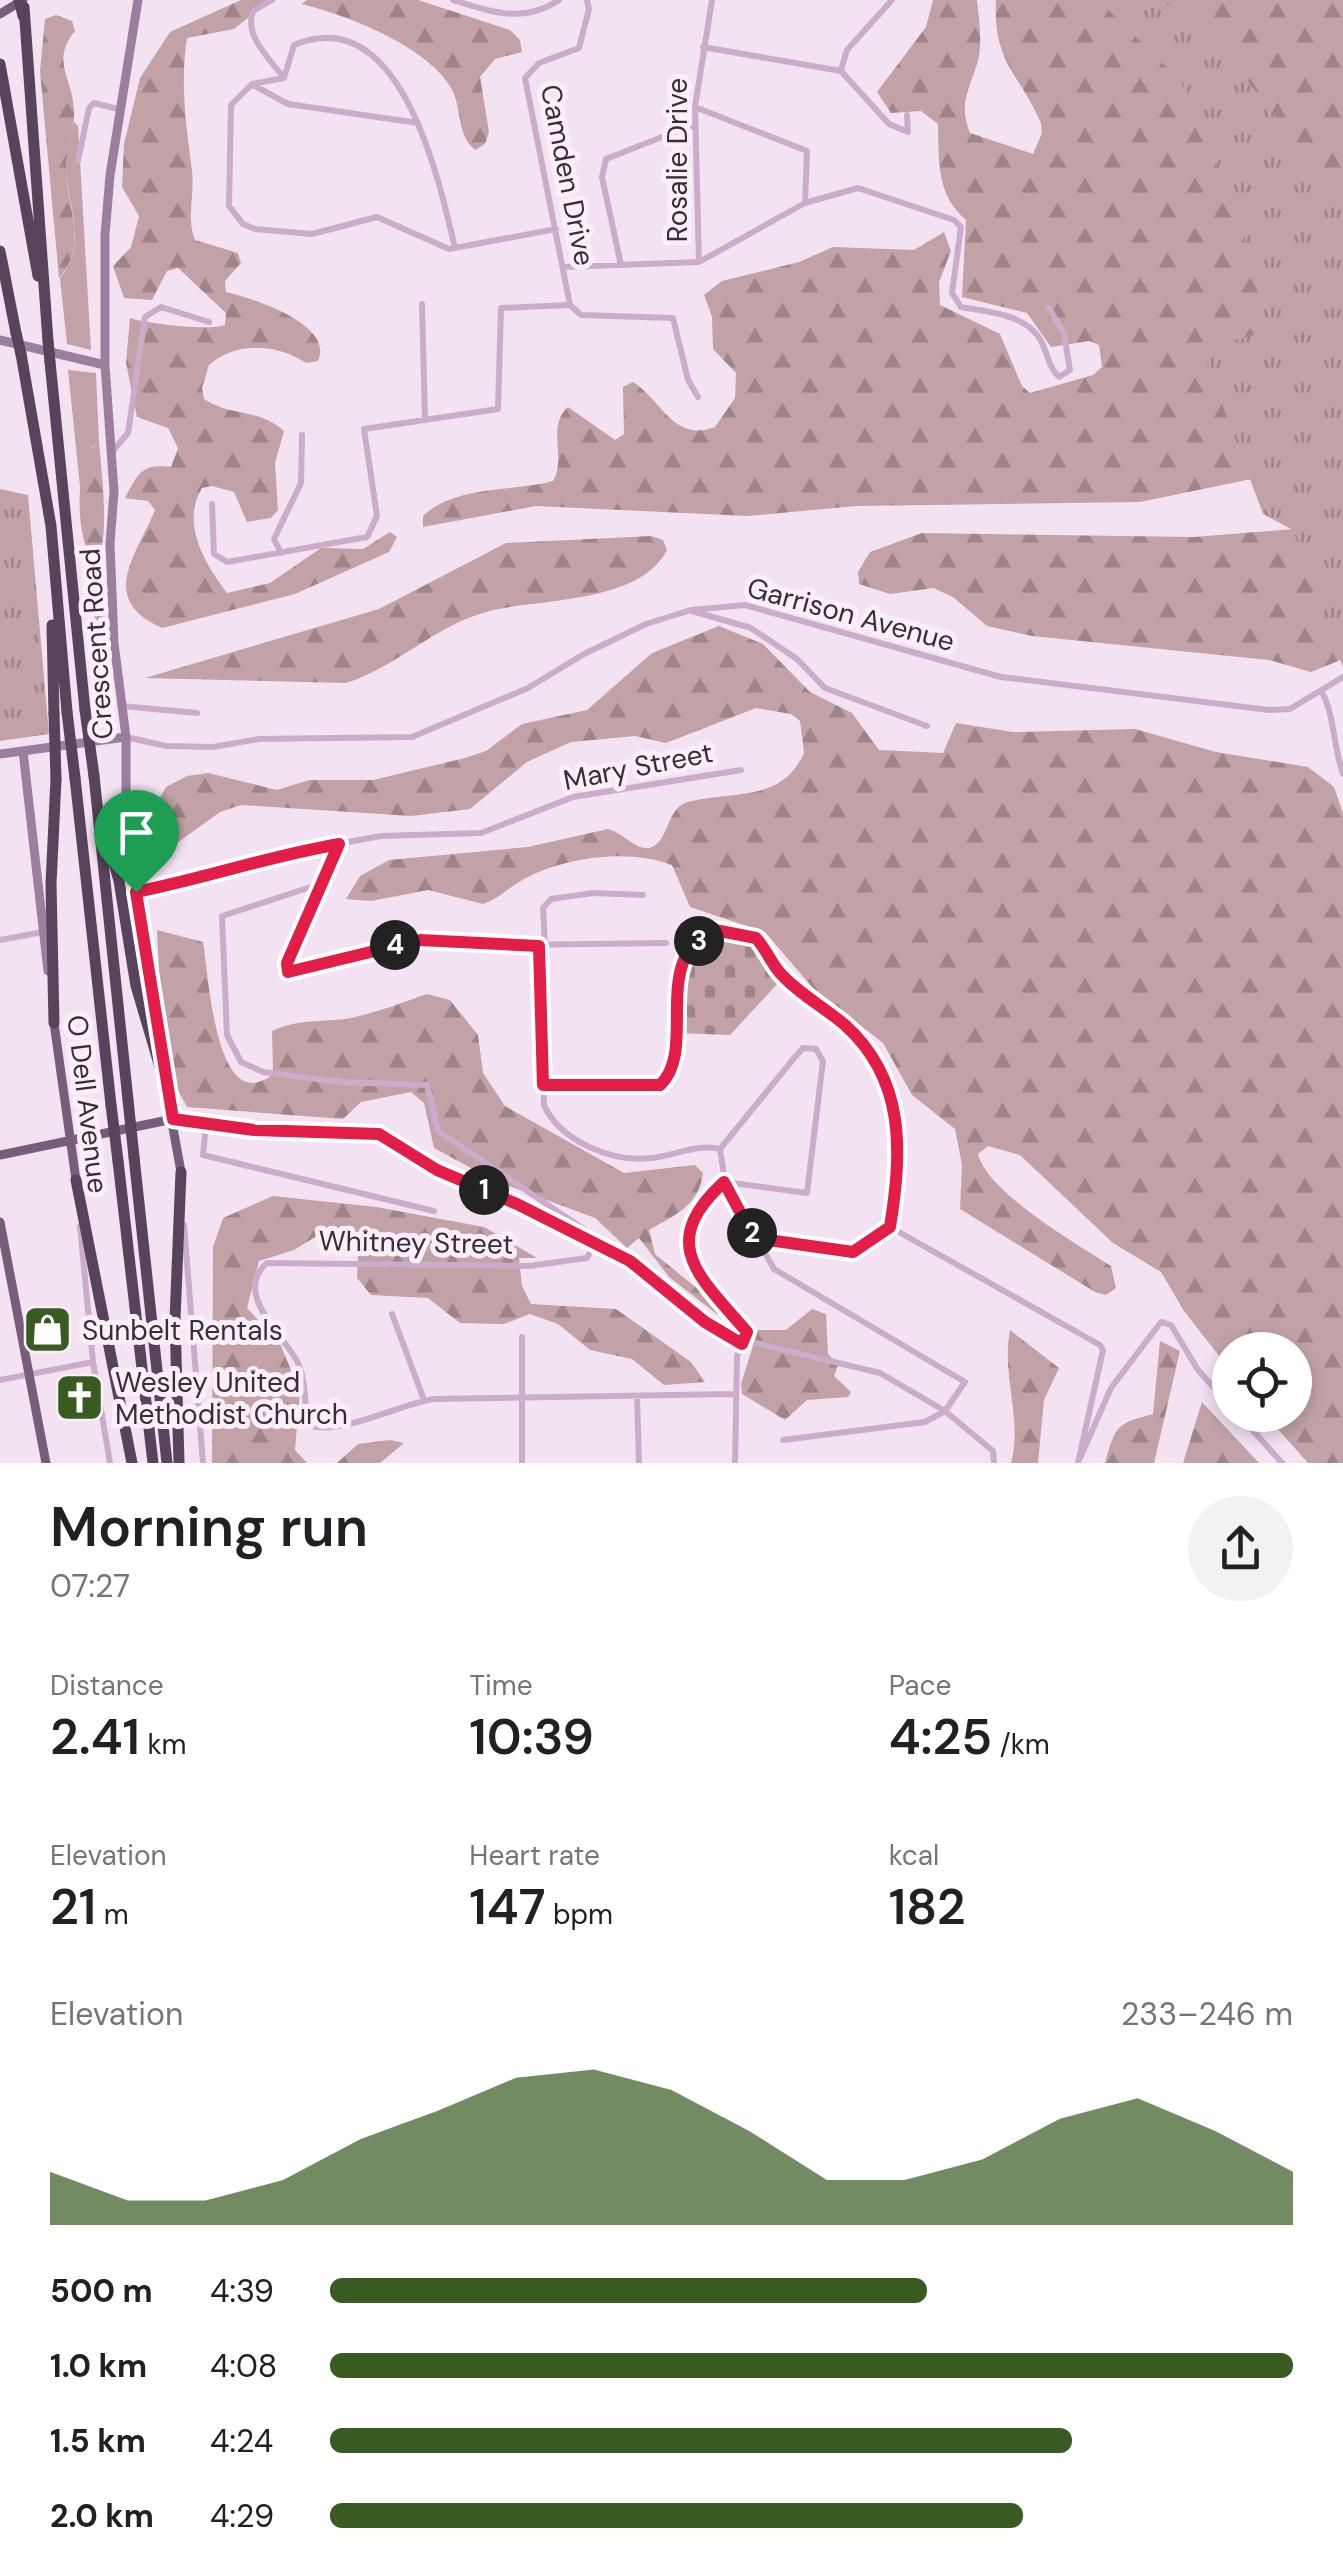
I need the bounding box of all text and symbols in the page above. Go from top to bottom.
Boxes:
street label: Rosalie Drive [659,78,696,242]
street label: Camden Drive [532,81,603,269]
street label: Crescent Road [71,547,122,741]
street label: Garrison Avenue [743,569,959,660]
street label: Mary Street [560,734,716,799]
pin [94,790,179,893]
icon: arrive [109,805,164,860]
pin: 3 [674,916,724,966]
pin: 4 [370,920,420,970]
text: 3 [691,922,707,959]
text: 4 [386,926,404,963]
street label: O Dell Avenue [58,1013,117,1195]
pin: 1 [459,1165,509,1215]
text: 1 [479,1171,489,1208]
pin: 2 [727,1208,777,1258]
text: 2 [744,1214,760,1251]
street label: Whitney Street [318,1222,514,1263]
shop icon: Sunbelt Rentals [21,1304,73,1356]
place label: Sunbelt Rentals [82,1312,283,1349]
map controls [1212,1332,1312,1432]
button: locate [1212,1332,1312,1432]
place label: Wesley United Methodist Church [115,1364,348,1433]
church icon: Wesley United Methodist Church [54,1372,106,1424]
text: Morning run [50,1491,368,1563]
button: share [1188,1496,1293,1601]
text: 07:27 [50,1565,130,1607]
text: Distance [50,1667,164,1704]
text: Time [469,1667,533,1704]
text: Pace [889,1667,951,1704]
text: 2.41 [50,1704,140,1770]
text: 10:39 [469,1704,594,1770]
text: 4:25 [889,1704,992,1770]
text: km [140,1726,186,1763]
text: /km [992,1726,1050,1763]
text: Elevation [50,1837,167,1874]
text: Heart rate [469,1837,600,1874]
text: kcal [889,1837,939,1874]
text: 21 [50,1874,96,1940]
text: 147 [469,1874,545,1940]
text: 182 [889,1874,966,1940]
text: m [96,1896,129,1933]
text: bpm [545,1896,613,1933]
text: Elevation [50,1993,183,2035]
text: 233–246 m [1121,1993,1293,2035]
text: 500 m [50,2270,153,2312]
text: 4:39 [210,2270,274,2312]
text: 1.0 km [50,2345,147,2387]
text: 4:08 [210,2345,277,2387]
text: 1.5 km [50,2420,146,2462]
text: 4:24 [210,2420,273,2462]
text: 2.0 km [50,2495,154,2537]
text: 4:29 [210,2495,274,2537]

